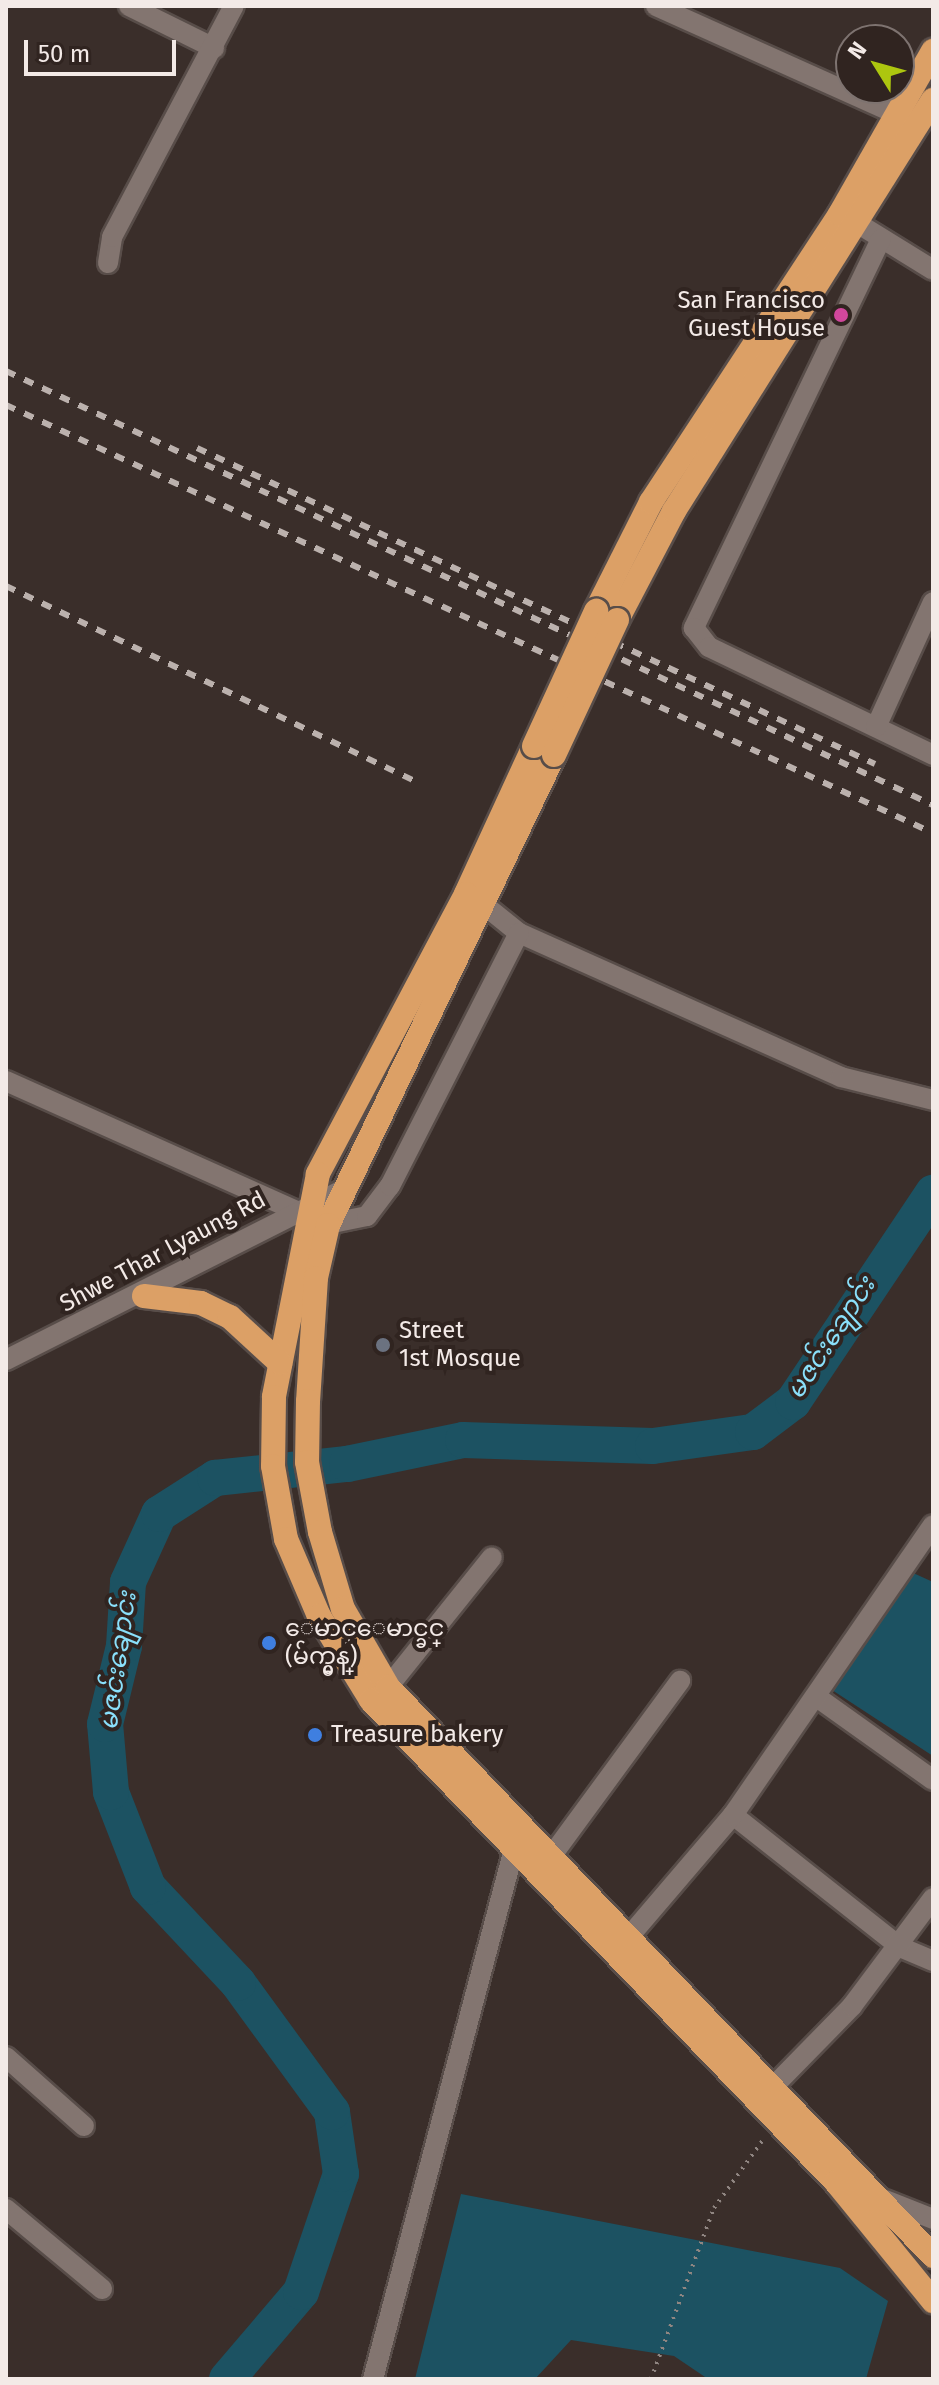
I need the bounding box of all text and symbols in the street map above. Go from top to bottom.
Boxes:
scale bar [28,24,180,74]
north arrow [835,24,915,104]
text: N [842,37,872,64]
text: 50 m [38,40,90,68]
place label: San Francisco Guest House [677,287,825,343]
marker: San Francisco Guest House [832,306,850,324]
street label: Shwe Thar Lyaung Rd [55,1186,271,1318]
water label: မဇင်းချောင်း [780,1271,882,1405]
place label: Street 1st Mosque [399,1317,521,1373]
marker: Street 1st Mosque [374,1336,392,1354]
water label: မဇင်းချောင်း [93,1590,143,1732]
place label: ေမာင္ေမာင္ခင္ (မ်က္မွန္) [285,1615,444,1671]
marker: ေမာင္ေမာင္ခင္ (မ်က္မွန္) [260,1634,278,1652]
place label: Treasure bakery [331,1721,503,1749]
marker: Treasure bakery [306,1726,324,1744]

